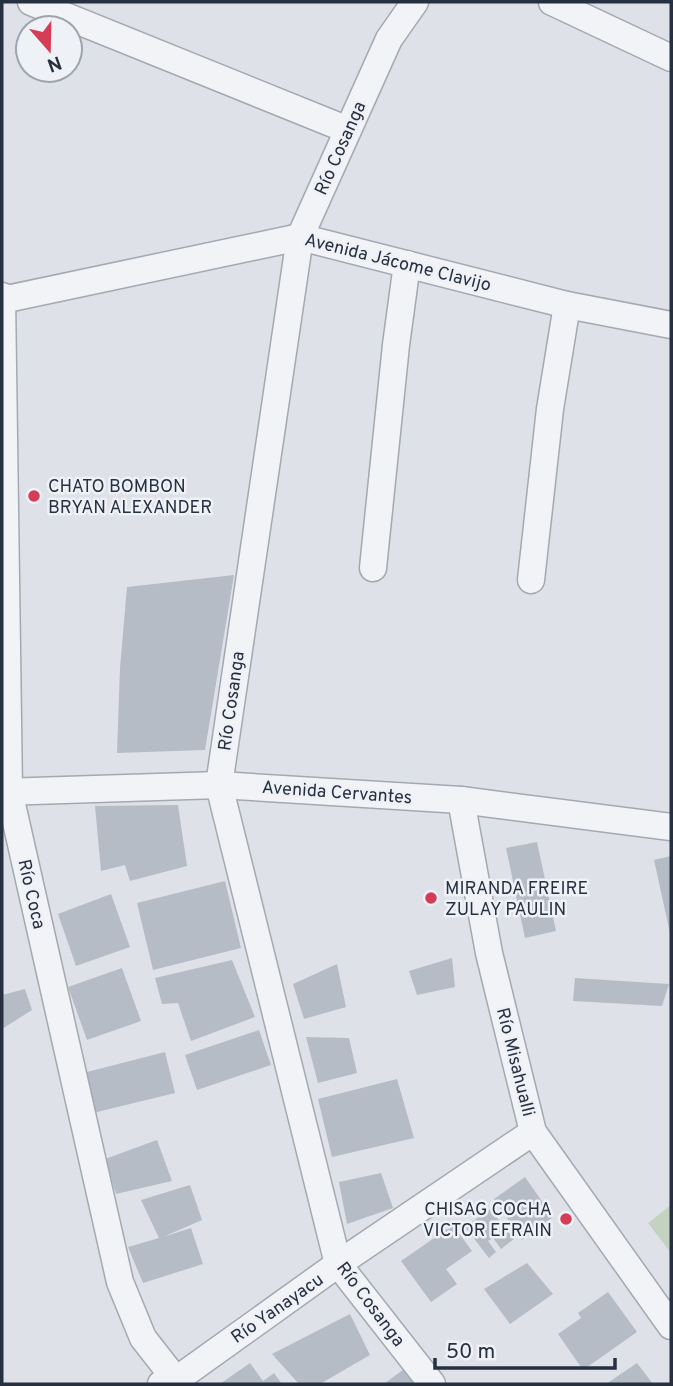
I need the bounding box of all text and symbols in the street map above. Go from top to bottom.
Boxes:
north arrow [14,14,84,84]
text: N [44,49,65,77]
street label: Río Cosanga [310,98,372,199]
street label: Avenida Jácome Clavijo [302,229,493,298]
place label: CHATO BOMBON BRYAN ALEXANDER [48,476,212,520]
marker: CHATO BOMBON BRYAN ALEXANDER [26,488,42,504]
street label: Río Cosanga [214,650,251,753]
street label: Avenida Cervantes [261,777,413,810]
street label: Río Coca [11,857,50,932]
place label: MIRANDA FREIRE ZULAY PAULIN [445,878,588,922]
marker: MIRANDA FREIRE ZULAY PAULIN [423,890,439,906]
street label: Río Misahualli [490,1006,539,1119]
place label: CHISAG COCHA VICTOR EFRAIN [423,1199,552,1243]
marker: CHISAG COCHA VICTOR EFRAIN [558,1211,574,1227]
street label: Río Cosanga [330,1258,409,1352]
street label: Río Yanayacu [227,1269,329,1350]
scale bar [435,1326,615,1370]
text: 50 m [446,1339,495,1366]

